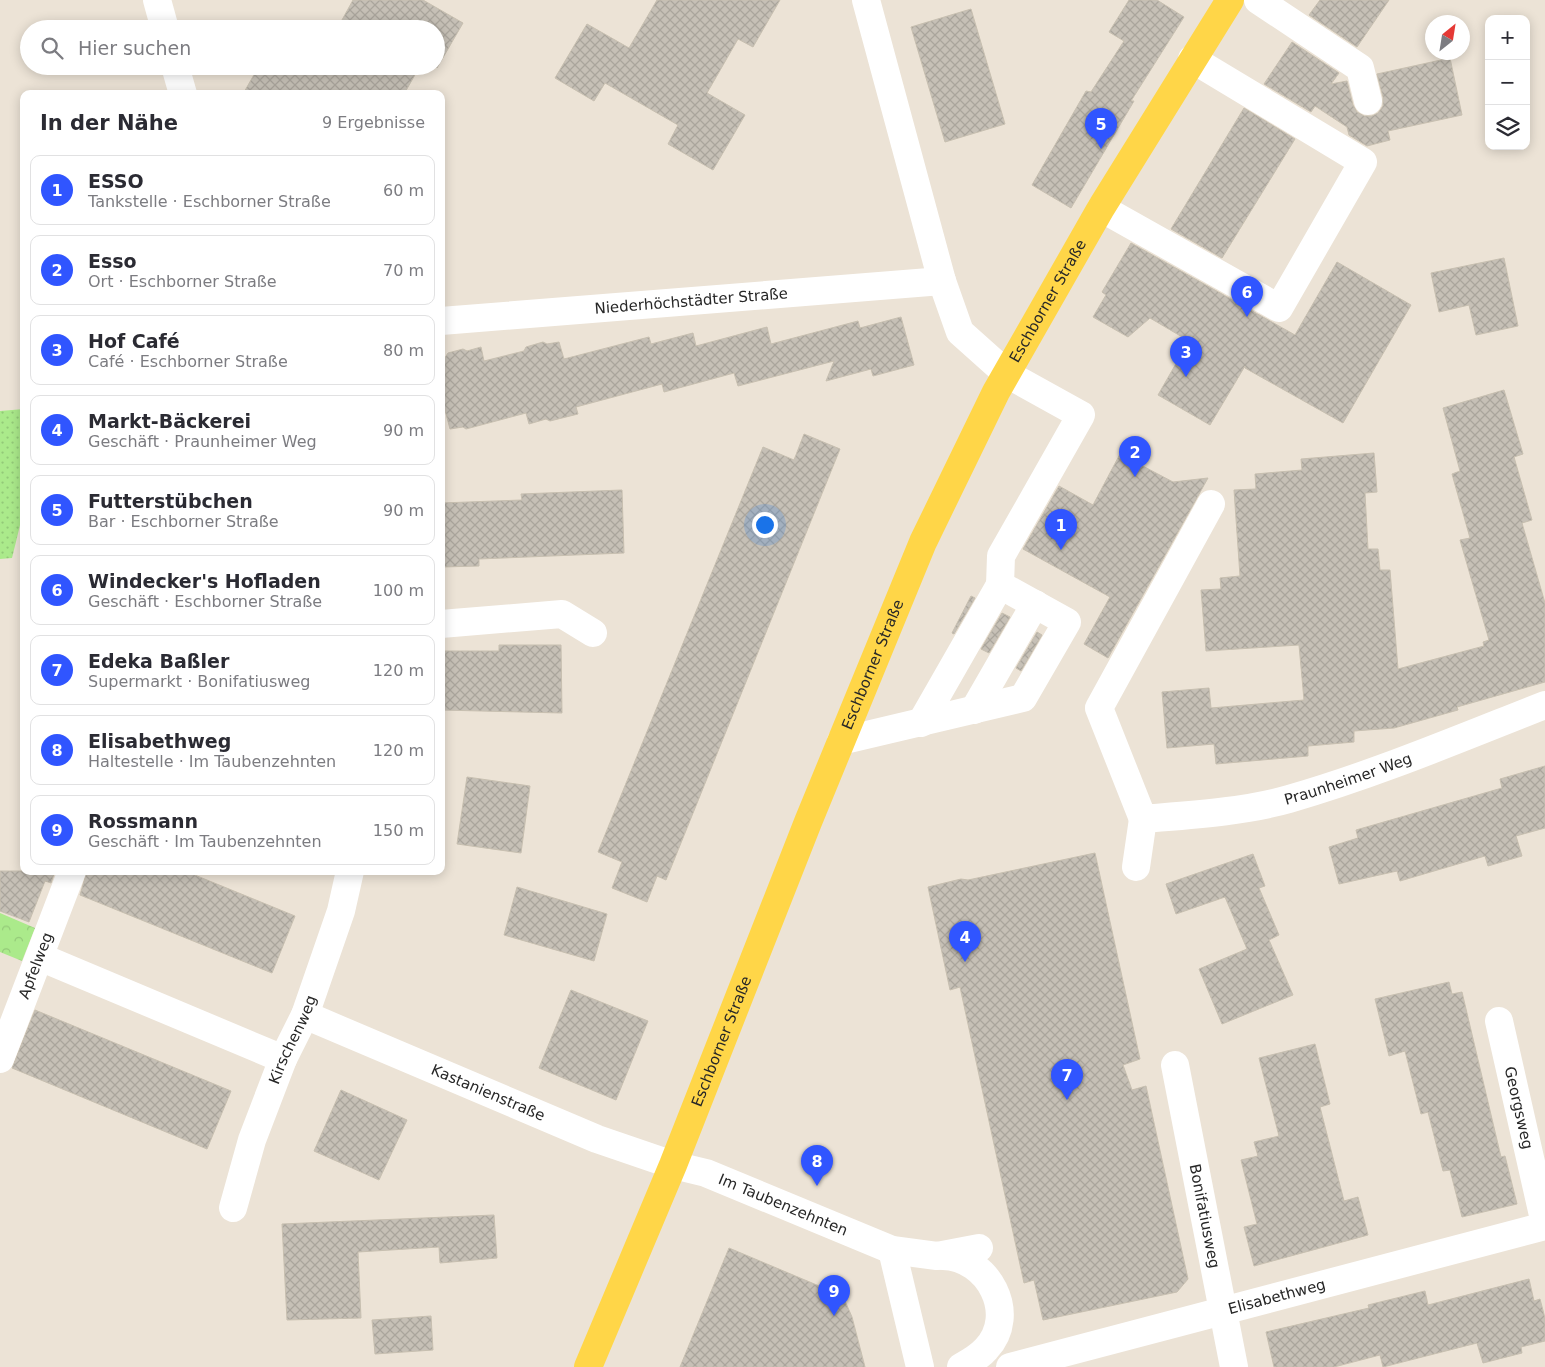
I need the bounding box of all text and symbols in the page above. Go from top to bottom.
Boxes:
north arrow [1425,15,1470,60]
map controls [1485,15,1530,150]
button: + [1485,15,1530,60]
search box [20,20,445,75]
icon: search [38,34,66,62]
text: Hier suchen [78,37,191,59]
button: − [1485,60,1530,105]
button: layers [1485,105,1530,150]
pin: 5 [1085,108,1117,149]
text: In der Nähe [40,111,178,135]
text: 9 Ergebnisse [322,113,425,132]
text: ESSO [88,170,144,192]
text: 1 [51,181,63,200]
text: 60 m [383,181,424,200]
text: Tankstelle · Eschborner Straße [88,192,331,211]
street label: Eschborner Straße [1006,236,1090,366]
text: Esso [88,250,137,272]
text: 2 [51,261,63,280]
text: 70 m [383,261,424,280]
text: Ort · Eschborner Straße [88,272,277,291]
pin: 6 [1231,276,1263,317]
street label: Niederhöchstädter Straße [594,284,789,318]
text: Hof Café [88,330,180,352]
pin: 3 [1170,336,1202,377]
text: 3 [51,341,63,360]
text: 80 m [383,341,424,360]
text: Café · Eschborner Straße [88,352,288,371]
text: Markt-Bäckerei [88,410,251,432]
text: 4 [51,421,63,440]
text: 90 m [383,421,424,440]
text: Geschäft · Praunheimer Weg [88,432,317,451]
pin: 2 [1119,436,1151,477]
text: Futterstübchen [88,490,253,512]
text: 5 [51,501,63,520]
text: 90 m [383,501,424,520]
pin: 1 [1045,509,1077,550]
text: Bar · Eschborner Straße [88,512,279,531]
your location [752,512,778,538]
text: Windecker's Hofladen [88,570,321,592]
text: 6 [51,581,63,600]
text: 100 m [373,581,424,600]
text: Geschäft · Eschborner Straße [88,592,322,611]
street label: Eschborner Straße [838,597,907,732]
text: Edeka Baßler [88,650,229,672]
text: 7 [51,661,63,680]
text: 120 m [373,661,424,680]
text: Supermarkt · Bonifatiusweg [88,672,310,691]
text: Elisabethweg [88,730,231,752]
text: 8 [51,741,63,760]
text: 120 m [373,741,424,760]
street label: Praunheimer Weg [1282,749,1414,809]
text: Haltestelle · Im Taubenzehnten [88,752,336,771]
text: Rossmann [88,810,198,832]
text: 9 [51,821,63,840]
text: 150 m [373,821,424,840]
text: Geschäft · Im Taubenzehnten [88,832,322,851]
pin: 4 [949,921,981,962]
street label: Apfelweg [15,930,57,1001]
street label: Eschborner Straße [688,973,755,1109]
street label: Kirschenweg [265,993,320,1087]
pin: 7 [1051,1059,1083,1100]
street label: Kastanienstraße [429,1061,548,1125]
street label: Georgsweg [1501,1065,1537,1151]
pin: 8 [801,1145,833,1186]
street label: Bonifatiusweg [1186,1162,1224,1270]
street label: Im Taubenzehnten [716,1170,850,1240]
pin: 9 [818,1275,850,1316]
street label: Elisabethweg [1226,1275,1328,1318]

